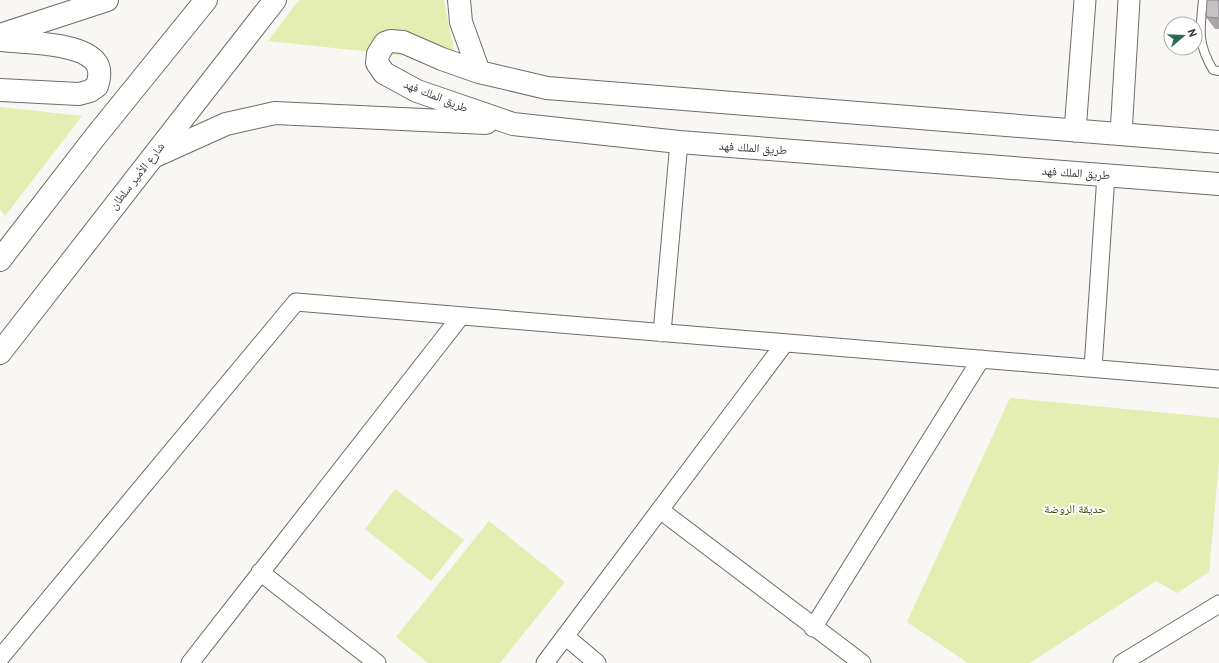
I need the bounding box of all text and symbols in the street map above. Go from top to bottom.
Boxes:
north arrow [1163,16,1203,56]
text: N [1185,27,1200,38]
street label: طريق الملك فهد [402,76,471,116]
street label: طريق الملك فهد [718,138,788,158]
street label: شارع الأمير سلطان [106,139,168,213]
street label: طريق الملك فهد [1041,163,1111,183]
park label: حديقة الروضة [1044,501,1106,516]

